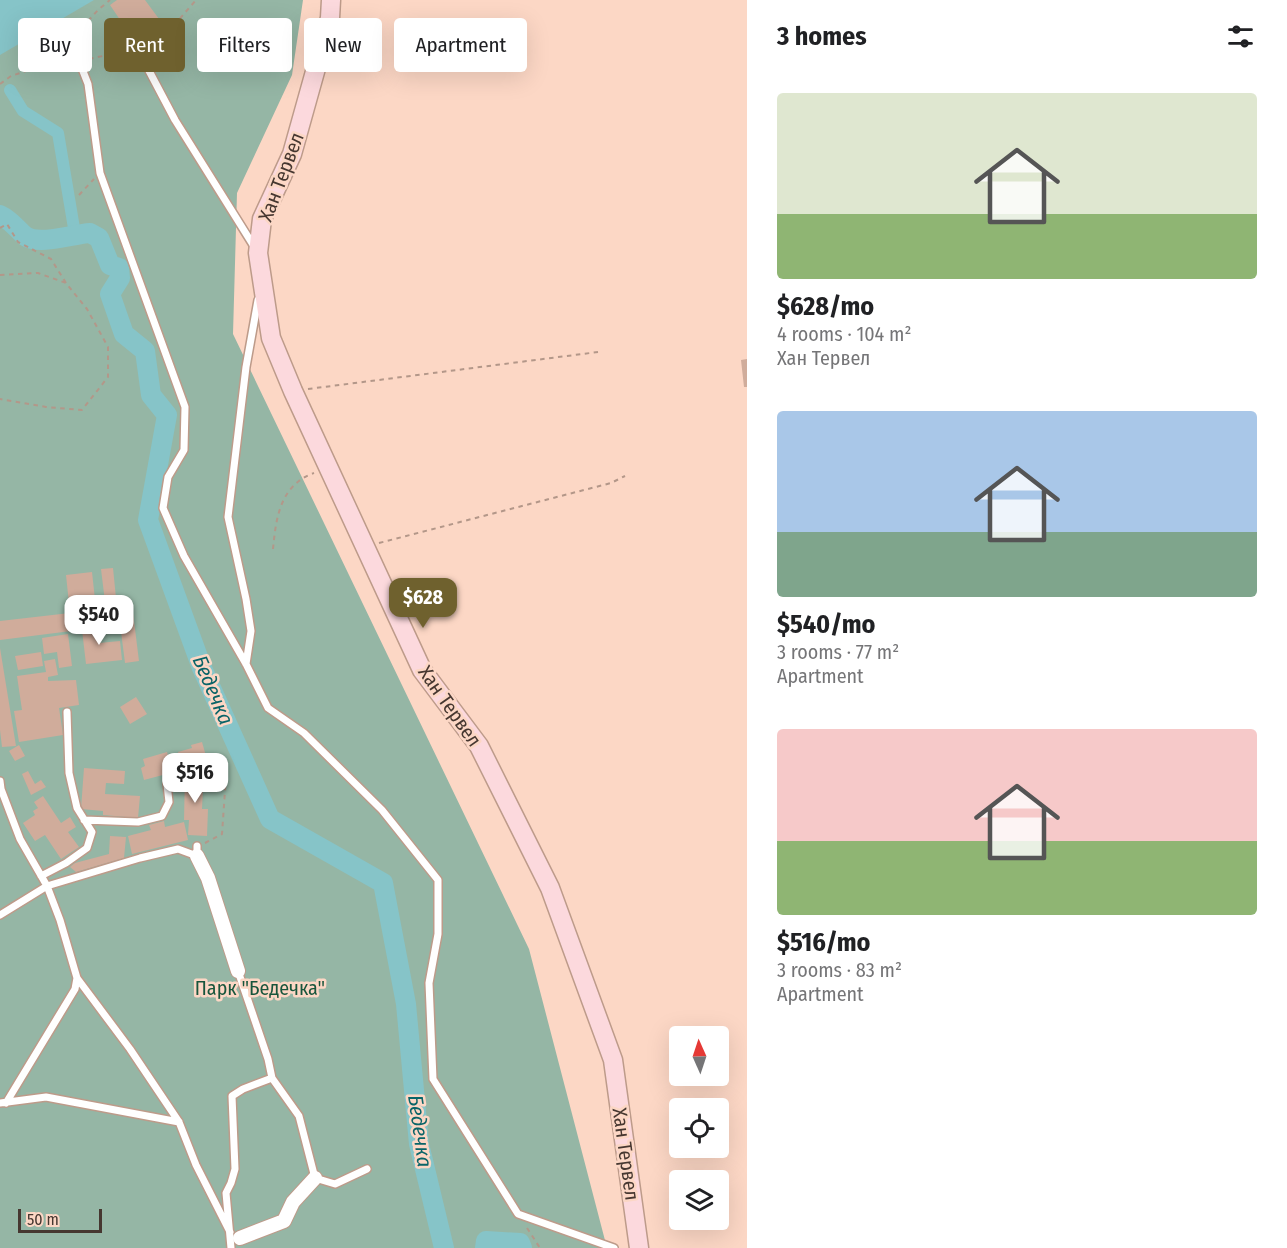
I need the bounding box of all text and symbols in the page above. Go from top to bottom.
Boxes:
chip: Buy [18,18,92,72]
chip: Rent [104,18,185,72]
chip: Filters [197,18,292,72]
chip: New [304,18,382,72]
chip: Apartment [394,18,527,72]
icon: filters [1224,20,1257,53]
text: 3 homes [777,21,867,52]
street label: Хан Тервел [253,129,309,225]
icon: home [963,132,1071,240]
text: $628/mo [777,291,874,322]
text: 4 rooms · 104 m² [777,322,912,346]
text: Хан Тервел [777,346,870,370]
icon: home [963,450,1071,558]
pin: $628 [387,578,459,629]
text: $628 [403,585,443,609]
pin: $540 [63,595,135,646]
text: $540 [79,602,119,626]
text: $540/mo [777,609,875,640]
text: 3 rooms · 77 m² [777,640,899,664]
water label: Бедечка [187,651,239,729]
street label: Хан Тервел [413,661,487,751]
text: Apartment [777,664,864,688]
pin: $516 [159,753,231,804]
text: $516 [176,760,214,784]
icon: home [963,768,1071,876]
text: $516/mo [777,927,871,958]
text: 3 rooms · 83 m² [777,958,902,982]
park label: Парк "Бедечка" [195,976,325,1000]
text: Apartment [777,982,864,1006]
north arrow [669,1026,729,1086]
map controls [669,1026,729,1230]
water label: Бедечка [402,1093,438,1169]
button: locate [669,1098,729,1158]
street label: Хан Тервел [608,1106,644,1202]
button: layers [669,1170,729,1230]
scale bar [18,1206,102,1234]
text: 50 m [27,1210,59,1229]

